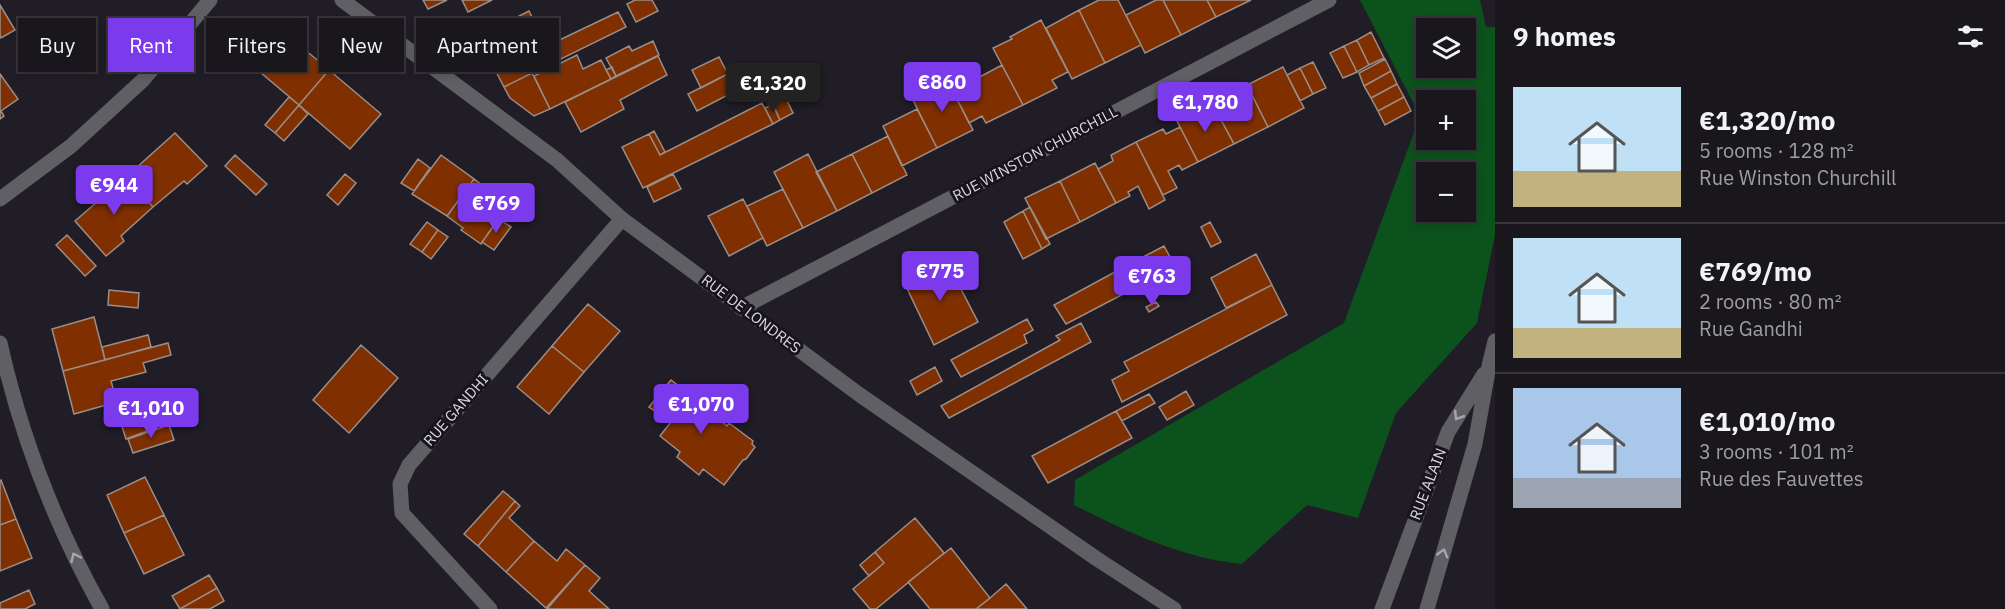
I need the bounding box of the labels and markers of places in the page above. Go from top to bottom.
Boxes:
pin: €860 [906,62,978,113]
pin: €1,320 [724,63,822,114]
pin: €1,780 [1156,82,1254,133]
pin: €944 [78,165,150,216]
pin: €769 [460,183,532,234]
pin: €775 [904,251,976,302]
pin: €763 [1116,256,1188,307]
pin: €1,070 [652,384,750,435]
pin: €1,010 [102,388,200,439]

